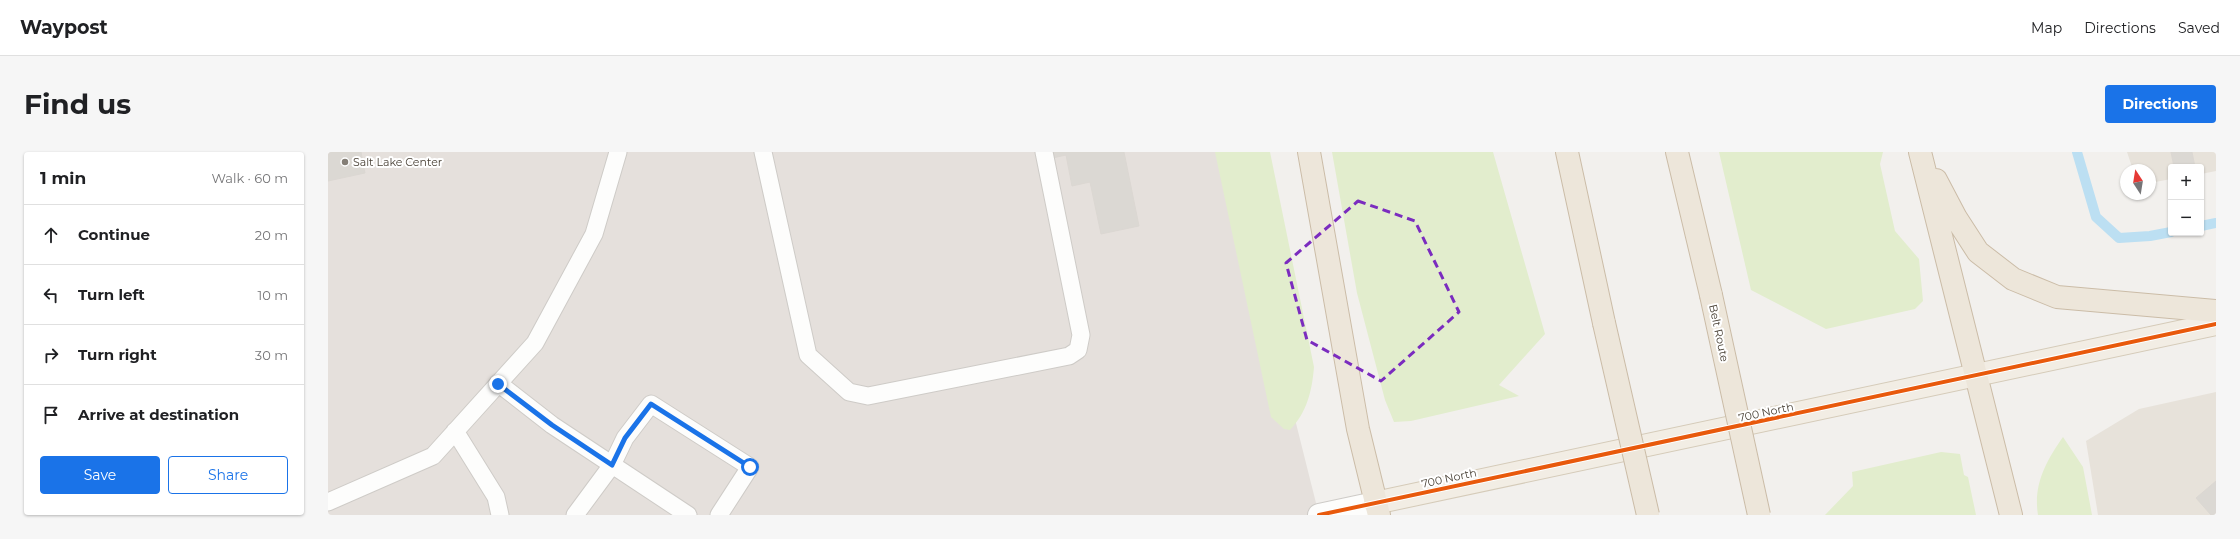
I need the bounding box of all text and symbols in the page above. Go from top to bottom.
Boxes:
text: Waypost [20,16,108,39]
text: Map [2031,19,2062,37]
text: Directions [2084,19,2156,37]
text: Saved [2178,19,2220,37]
button: Directions [2105,85,2216,123]
text: Find us [24,87,131,121]
place label: Salt Lake Center [353,155,442,169]
marker: Salt Lake Center [340,157,350,167]
north arrow [2120,164,2156,200]
map controls [2168,164,2204,236]
button: + [2168,164,2204,200]
text: 1 min [40,168,86,188]
text: Walk · 60 m [212,170,288,186]
button: − [2168,200,2204,236]
icon: ahead [40,224,62,246]
text: Continue [78,225,150,244]
text: 20 m [255,227,288,243]
icon: left [40,284,62,306]
text: Turn left [78,285,145,304]
text: 10 m [258,287,288,303]
street label: Belt Route [1706,303,1732,363]
icon: right [40,344,62,366]
text: Turn right [78,345,157,364]
text: 30 m [255,347,288,363]
route end [489,375,507,393]
street label: 700 North [1737,399,1795,425]
icon: arrive [40,404,62,426]
text: Arrive at destination [78,405,239,424]
button: Save [40,456,160,494]
button: Share [168,456,288,494]
route start [741,458,759,476]
street label: 700 North [1420,465,1478,491]

